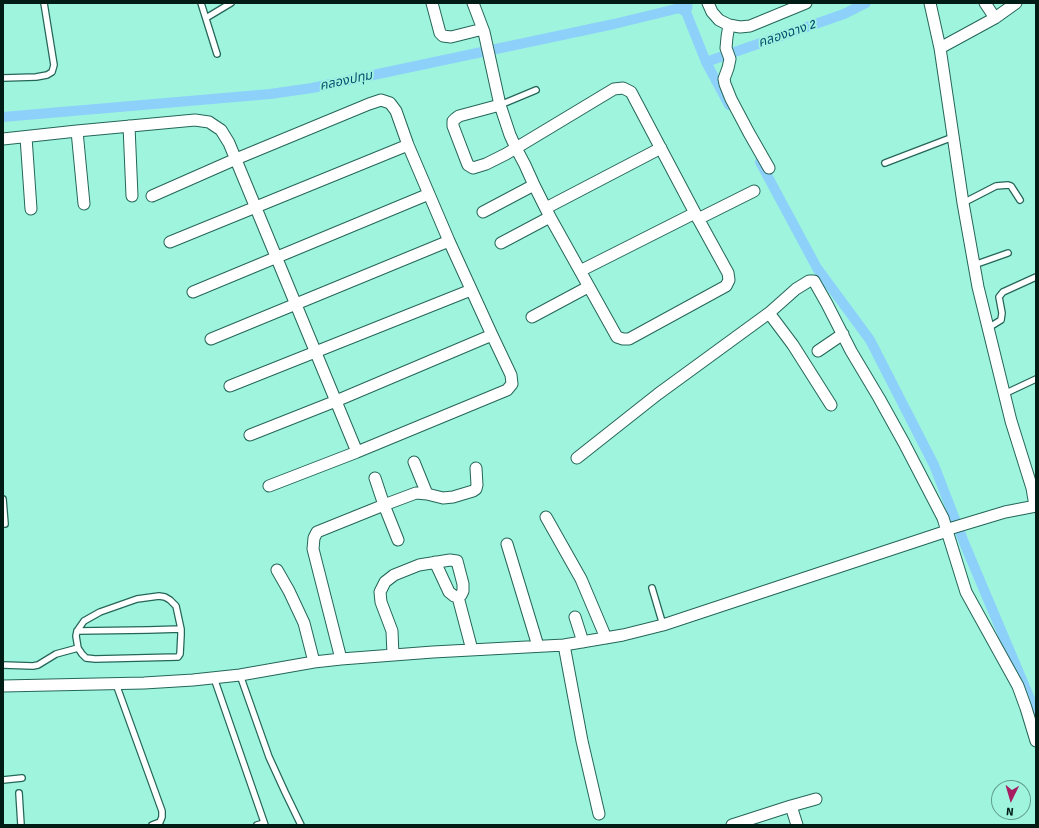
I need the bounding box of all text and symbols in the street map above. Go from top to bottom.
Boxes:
water label: คลองฉาง 2 [756,17,818,51]
water label: คลองปทุม [318,68,374,94]
north arrow [991,780,1031,820]
text: N [1006,805,1014,818]

